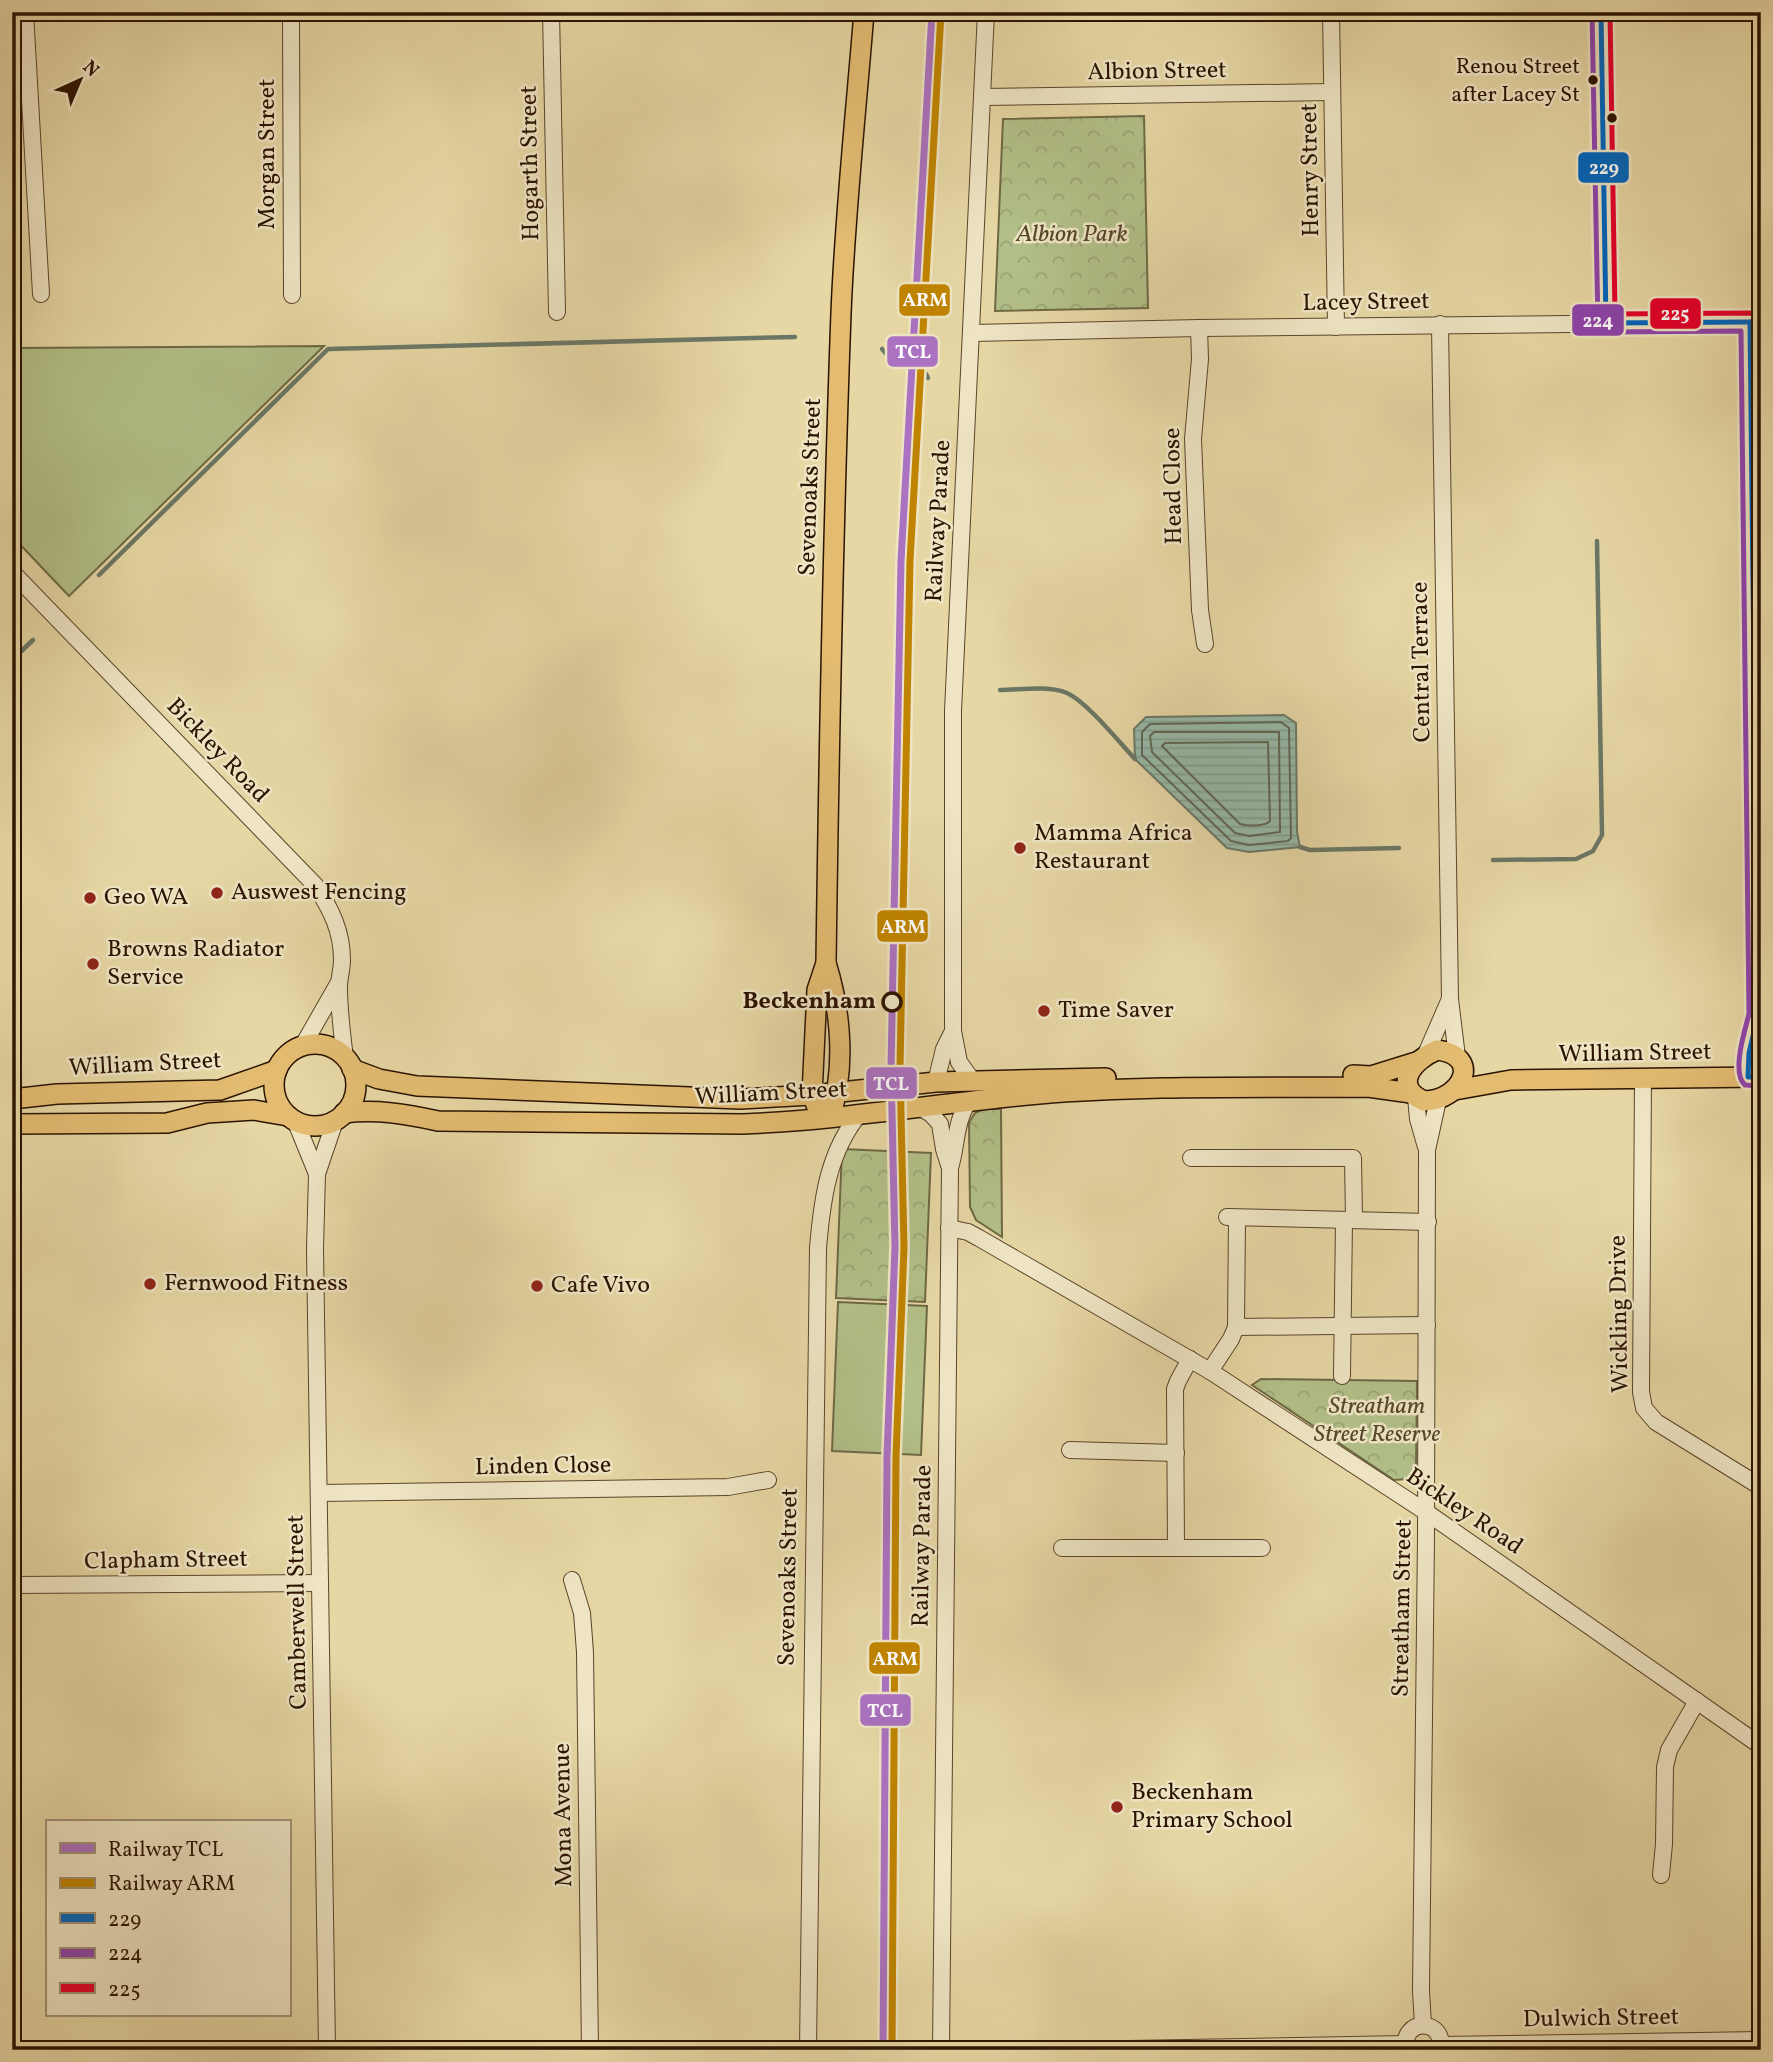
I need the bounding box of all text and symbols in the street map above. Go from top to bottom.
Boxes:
north arrow [46,46,116,116]
place label: Renou Street after Lacey St [1451,52,1580,111]
street label: Albion Street [1087,54,1227,90]
text: N [76,55,105,83]
marker: Renou Street after Lacey St [1586,73,1600,87]
street label: Morgan Street [251,79,285,229]
street label: Hogarth Street [513,85,549,241]
street label: Henry Street [1293,103,1329,237]
unlabelled marker [1605,111,1619,125]
line badge: 229 [1577,151,1630,184]
text: 229 [1589,156,1619,182]
park label: Albion Park [1015,218,1128,252]
line badge: ARM [898,283,951,317]
street label: Lacey Street [1302,285,1430,321]
text: ARM [902,288,948,314]
line badge: 225 [1649,297,1702,330]
text: 225 [1661,302,1689,328]
line badge: 224 [1571,303,1625,337]
text: 224 [1582,309,1614,335]
line badge: TCL [886,335,939,368]
text: TCL [895,340,931,366]
street label: Sevenoaks Street [791,397,831,577]
street label: Head Close [1156,427,1192,545]
street label: Railway Parade [918,439,960,603]
street label: Central Terrace [1404,581,1440,743]
street label: Bickley Road [158,691,276,811]
place label: Mamma Africa Restaurant [1034,817,1193,879]
marker: Mamma Africa Restaurant [1012,840,1028,856]
place label: Auswest Fencing [231,876,406,910]
place label: Geo WA [104,881,188,915]
marker: Auswest Fencing [209,885,225,901]
marker: Geo WA [82,890,98,906]
line badge: ARM [876,909,929,943]
text: ARM [880,915,926,941]
place label: Browns Radiator Service [107,933,284,995]
marker: Browns Radiator Service [85,956,101,972]
place label: Beckenham [743,985,876,1019]
marker: Beckenham [882,992,902,1012]
place label: Time Saver [1058,994,1174,1028]
marker: Time Saver [1036,1003,1052,1019]
street label: William Street [1558,1036,1712,1072]
street label: William Street [68,1044,222,1086]
line badge: TCL [865,1066,918,1100]
text: TCL [873,1072,909,1098]
street label: William Street [694,1073,848,1115]
street label: Wickling Drive [1602,1235,1638,1393]
place label: Fernwood Fitness [164,1267,348,1301]
place label: Cafe Vivo [551,1269,650,1303]
marker: Fernwood Fitness [142,1276,158,1292]
marker: Cafe Vivo [529,1278,545,1294]
park label: Streatham Street Reserve [1314,1390,1440,1452]
street label: Linden Close [475,1449,611,1485]
street label: Bickley Road [1399,1460,1529,1564]
street label: Railway Parade [905,1464,941,1628]
street label: Sevenoaks Street [770,1488,808,1666]
street label: Camberwell Street [279,1514,317,1710]
street label: Streatham Street [1384,1519,1422,1697]
street label: Clapham Street [84,1543,248,1579]
line badge: ARM [868,1641,921,1675]
text: ARM [872,1647,918,1673]
line badge: TCL [859,1693,912,1727]
text: TCL [867,1699,903,1725]
street label: Mona Avenue [546,1743,582,1887]
place label: Beckenham Primary School [1131,1776,1293,1838]
marker: Beckenham Primary School [1109,1799,1125,1815]
legend [46,1820,290,2016]
text: Railway TCL [108,1836,224,1865]
text: Railway ARM [108,1870,235,1899]
text: 229 [108,1906,141,1935]
text: 224 [108,1940,142,1969]
text: 225 [108,1976,141,2005]
street label: Dulwich Street [1523,2001,1679,2037]

